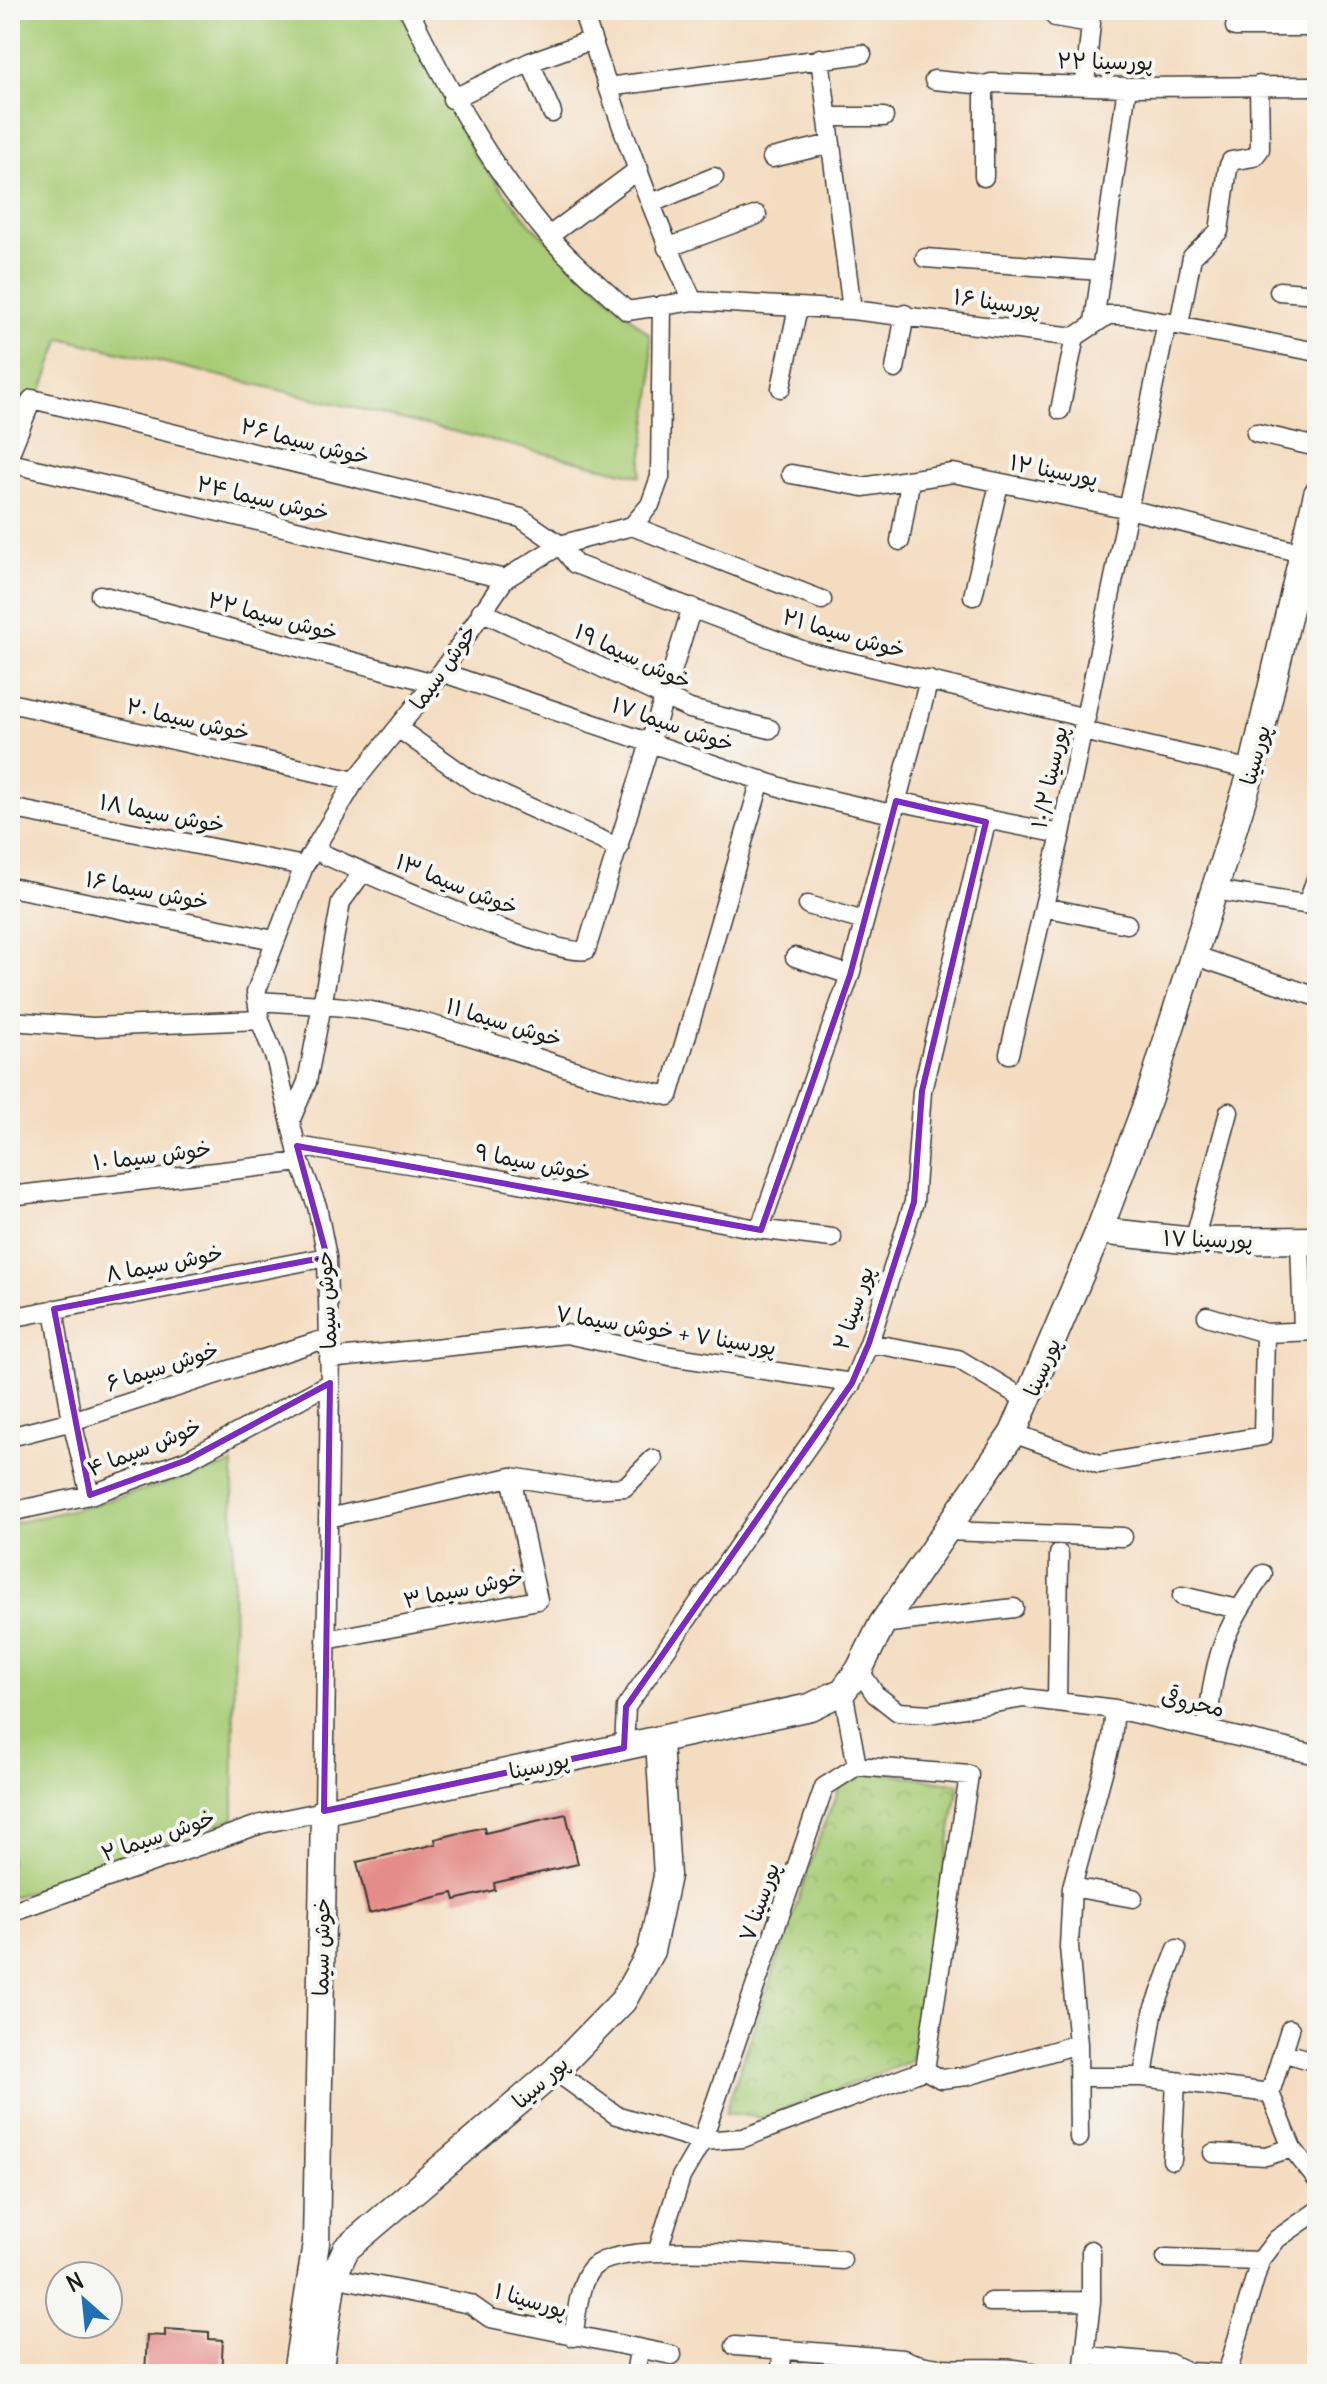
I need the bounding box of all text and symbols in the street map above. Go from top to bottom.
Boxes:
street label: پورسینا ۲۲ [1057,46,1153,77]
street label: پورسینا ۱۶ [952,282,1042,323]
street label: خوش سیما ۲۶ [238,411,372,471]
street label: پورسینا ۱۲ [1007,448,1100,493]
street label: خوش سیما ۲۴ [194,469,332,527]
street label: خوش سیما ۲۲ [205,585,341,647]
street label: خوش سیما ۲۱ [779,602,909,664]
street label: خوش سیما ۱۹ [570,617,696,695]
street label: خوش سیما [403,619,483,715]
street label: خوش سیما ۱۷ [608,690,738,758]
street label: خوش سیما ۲۰ [124,691,252,747]
street label: پورسینا [1234,722,1277,788]
street label: پورسینا ۱۰/۲ [1024,723,1075,831]
street label: خوش سیما ۱۸ [97,787,227,839]
street label: خوش سیما ۱۳ [392,847,522,921]
street label: خوش سیما ۱۶ [83,864,211,916]
street label: خوش سیما ۱۱ [443,991,565,1053]
street label: خوش سیما ۱۰ [91,1134,213,1176]
street label: خوش سیما ۹ [473,1137,593,1187]
street label: پورسینا ۱۷ [1163,1223,1253,1256]
street label: خوش سیما ۸ [103,1238,225,1288]
street label: خوش سیما [309,1250,343,1350]
street label: پور سینا ۲ [826,1263,881,1354]
street label: پورسینا ۷ + خوش سیما ۷ [554,1299,778,1362]
street label: پورسینا [1017,1333,1068,1401]
street label: خوش سیما ۶ [102,1335,222,1397]
street label: خوش سیما ۴ [83,1412,205,1482]
street label: خوش سیما ۳ [401,1562,525,1614]
street label: محروقی [1158,1681,1227,1724]
street label: پورسینا [506,1745,572,1786]
street label: خوش سیما ۲ [97,1802,219,1868]
street label: پورسینا ۷ [732,1859,786,1946]
street label: خوش سیما [306,1898,336,1996]
street label: پور سینا [506,2049,575,2115]
north arrow [44,2260,124,2340]
text: N [62,2266,88,2298]
street label: پورسینا ۱ [491,2276,571,2325]

